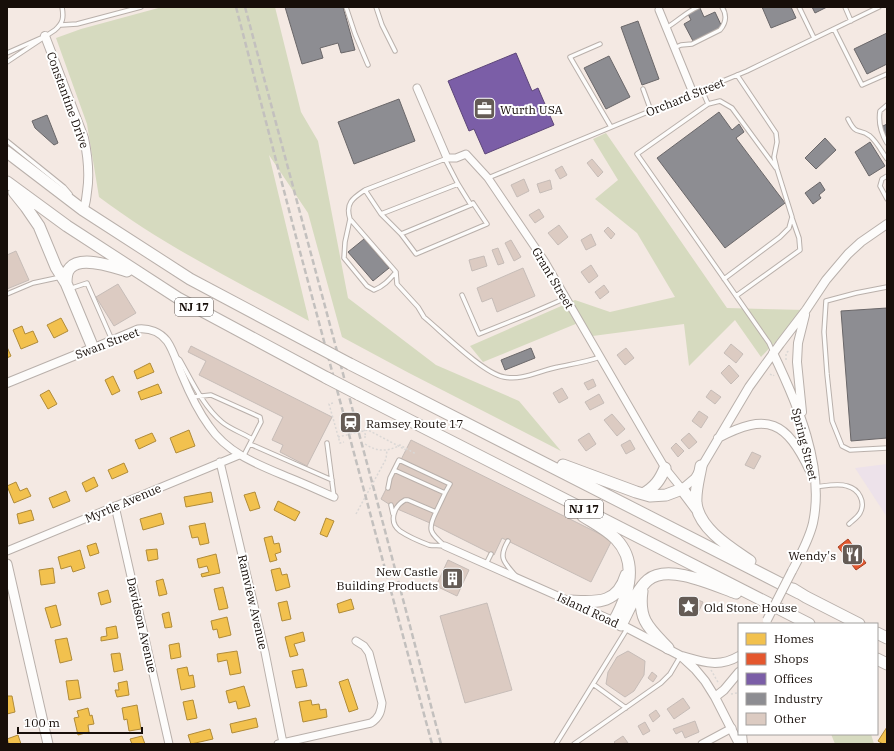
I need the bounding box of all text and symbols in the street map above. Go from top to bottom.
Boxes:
street label: Constantine Drive [44,50,92,150]
street label: Orchard Street [644,74,726,120]
office icon: Wurth USA [471,96,497,122]
place label: Wurth USA [500,102,564,117]
street label: Grant Street [529,245,577,311]
road number: NJ 17 [175,298,213,316]
street label: Swan Street [73,324,141,362]
street label: Spring Street [789,406,821,482]
station icon: Ramsey Route 17 [337,410,363,436]
place label: Ramsey Route 17 [366,416,463,431]
street label: Myrtle Avenue [83,480,163,526]
road number: NJ 17 [565,500,603,518]
restaurant icon: Wendy's [839,542,865,568]
place label: Wendy's [788,548,836,563]
street label: Ramview Avenue [235,553,271,651]
place label: New Castle Building Products [337,564,438,593]
building icon: New Castle Building Products [440,565,466,591]
street label: Davidson Avenue [124,576,160,674]
street label: Island Road [555,589,621,631]
place icon: Old Stone House [675,594,701,620]
place label: Old Stone House [704,600,797,615]
legend [738,623,878,735]
text: Homes [774,631,814,646]
text: Shops [774,651,809,666]
text: Offices [774,671,813,686]
text: Industry [774,691,823,706]
scale bar [18,709,142,735]
text: Other [774,711,807,726]
text: 100 m [24,715,60,730]

